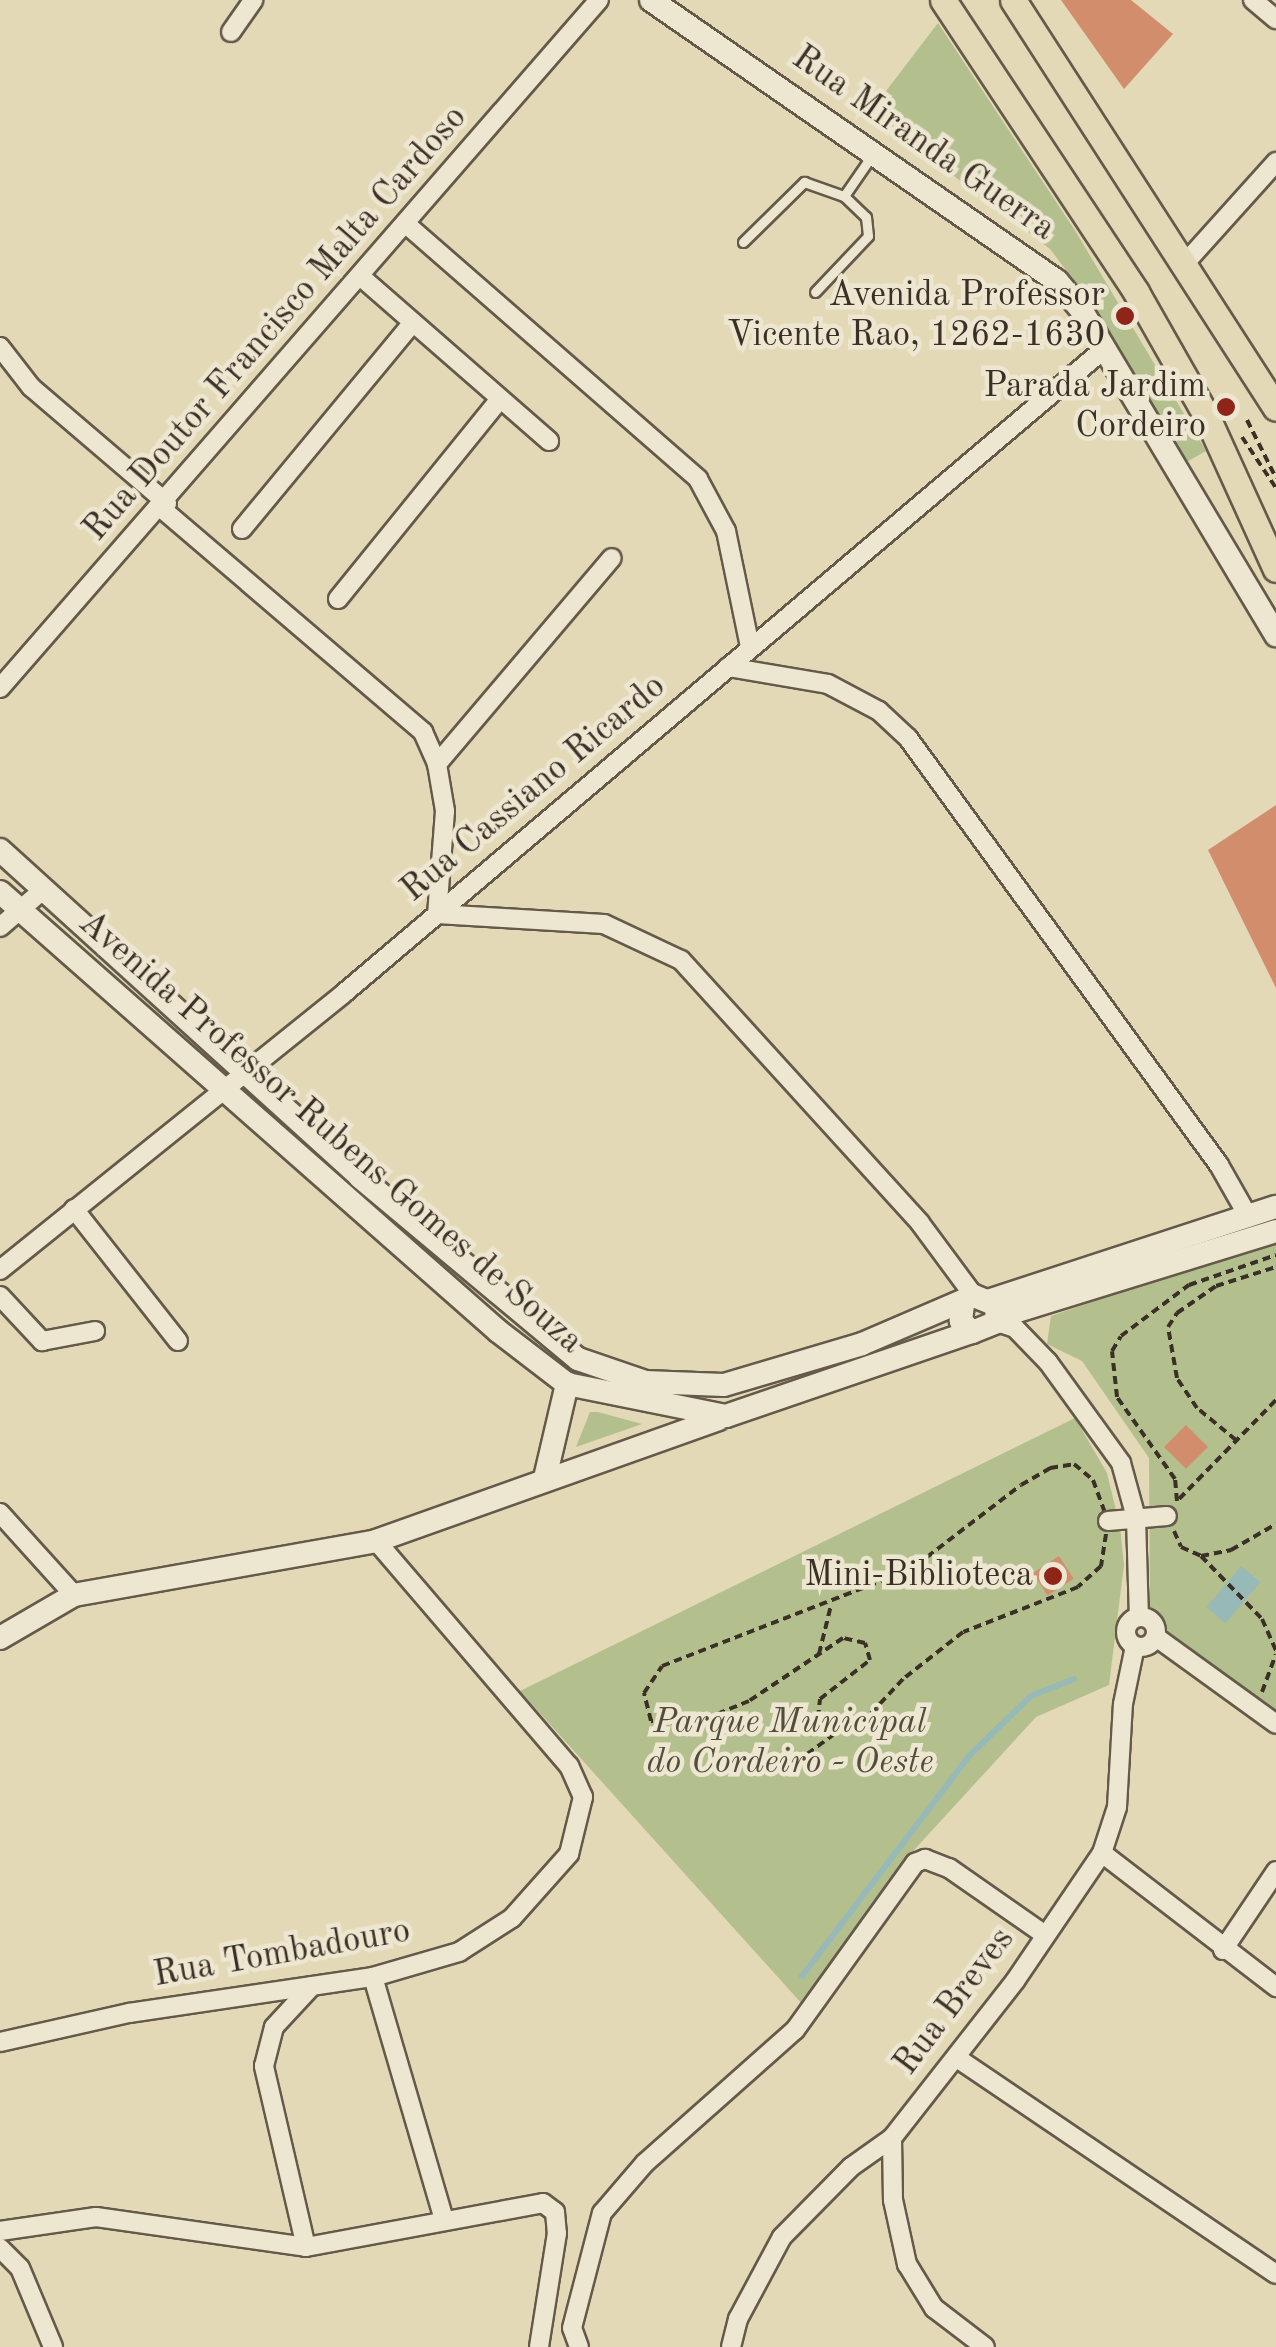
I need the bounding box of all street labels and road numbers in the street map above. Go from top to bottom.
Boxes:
street label: Rua Miranda Guerra [783,37,1063,251]
street label: Rua Doutor Francisco Malta Cardoso [75,98,477,550]
street label: Rua Cassiano Ricardo [393,666,675,912]
street label: Avenida Professor Rubens Gomes de Souza [69,903,591,1363]
street label: Rua Tombadouro [150,1911,414,1997]
street label: Rua Breves [886,1920,1024,2084]

